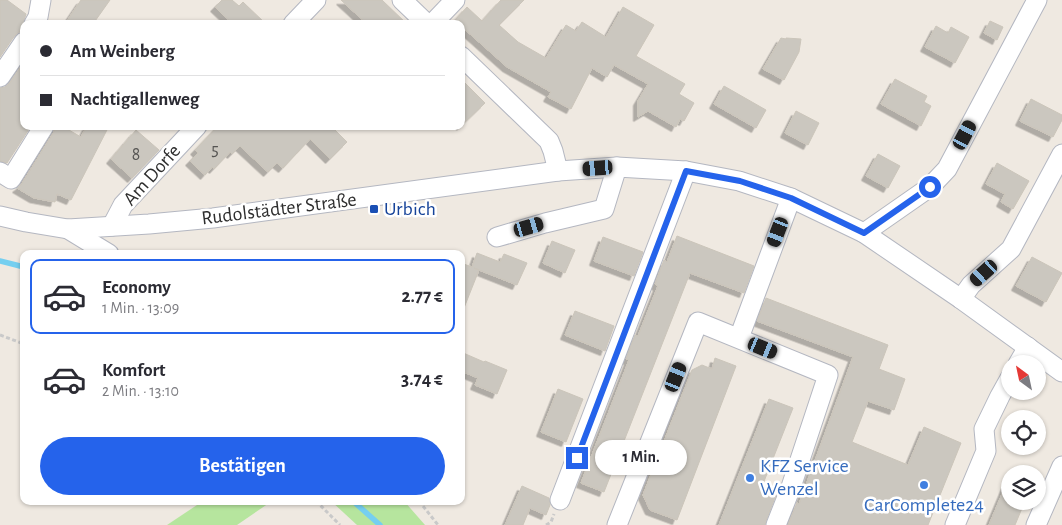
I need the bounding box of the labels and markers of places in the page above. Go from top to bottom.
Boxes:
place label: Urbich [384,199,436,219]
marker: Urbich [368,203,380,215]
place label: KFZ Service Wenzel [760,456,849,499]
marker: KFZ Service Wenzel [744,472,756,484]
marker: CarComplete24 [918,479,930,491]
place label: CarComplete24 [864,495,984,515]

